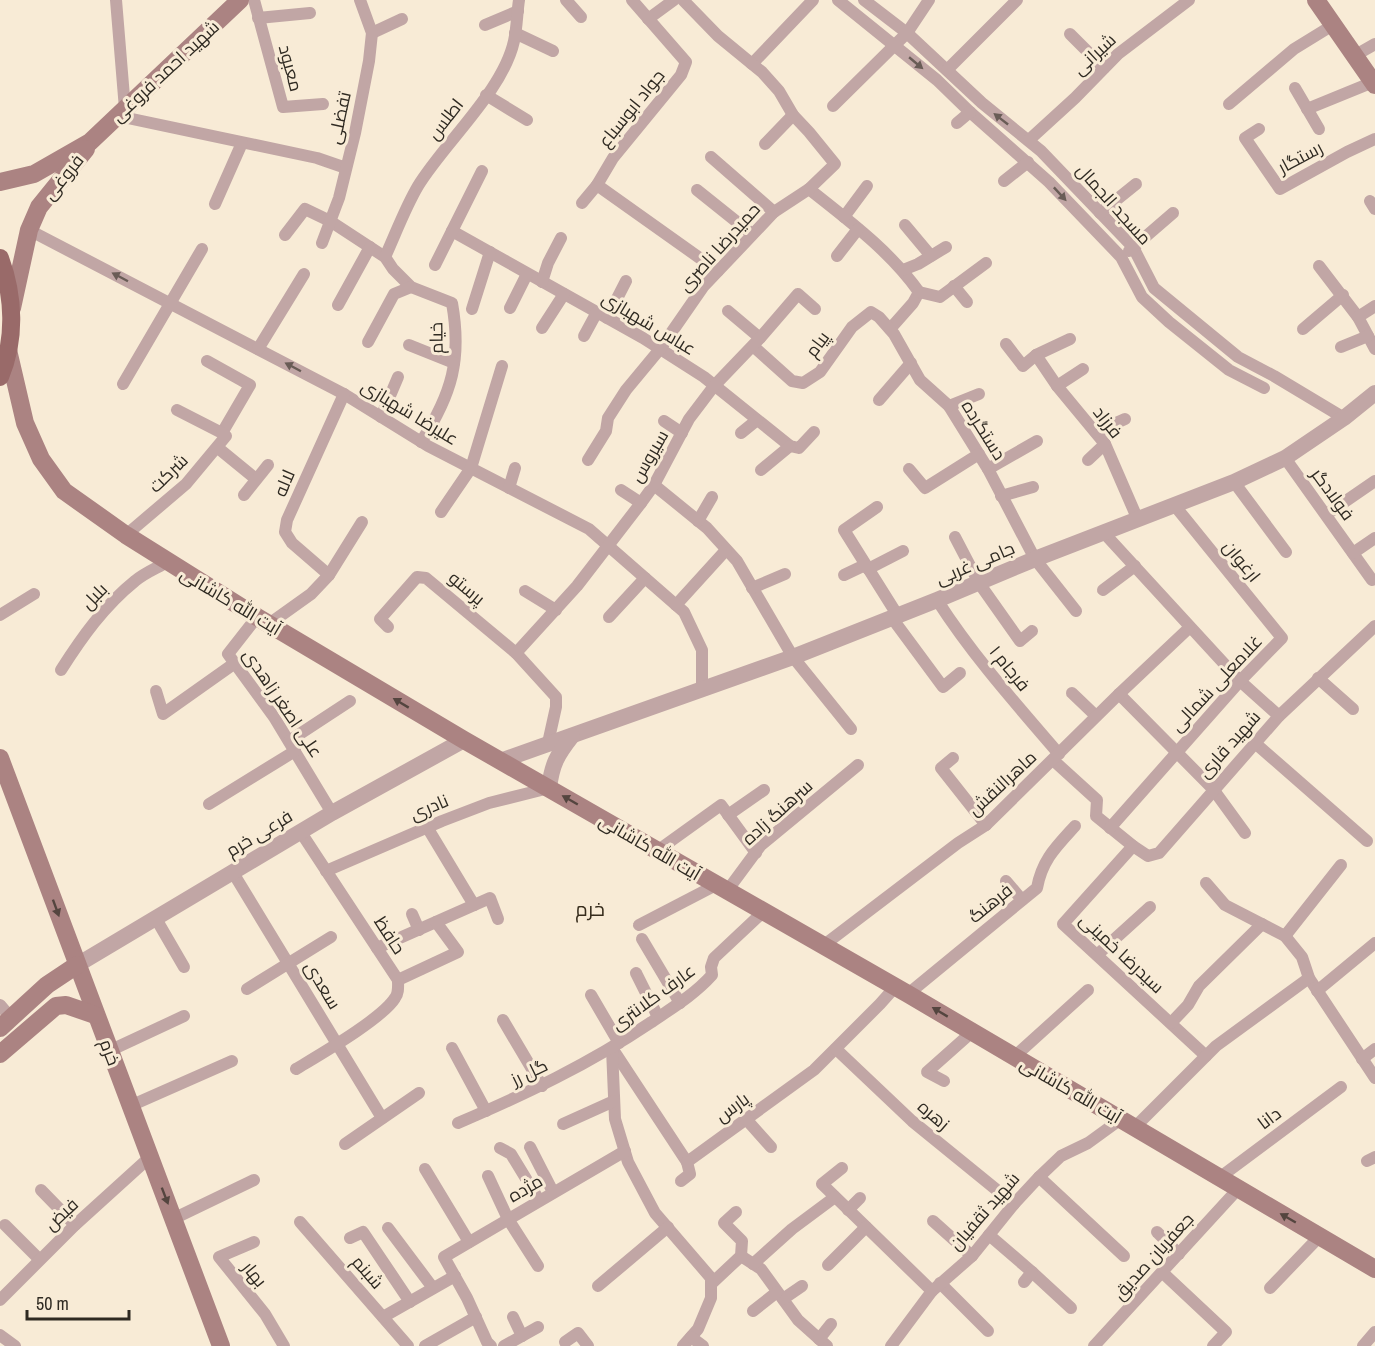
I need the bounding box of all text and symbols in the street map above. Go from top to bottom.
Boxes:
street label: شهید احمد فروغی [106,14,224,128]
street label: شیرانی [1067,27,1121,81]
street label: معبود [273,42,309,94]
one-way arrow [908,56,923,69]
street label: جواد ابوسباع [592,64,670,152]
street label: تفضلی [321,89,357,147]
street label: اطلس [421,93,469,145]
one-way arrow [994,113,1009,125]
street label: رستگار [1272,135,1327,180]
street label: فروغی [37,149,89,205]
street label: مسجد الجمال [1071,158,1157,250]
one-way arrow [1053,187,1067,201]
street label: حمیدرضا ناصری [672,197,766,297]
one-way arrow [111,272,128,281]
street label: عباس شهبازی [597,285,701,361]
street label: خیام [423,322,449,354]
street label: پیام [799,326,835,362]
one-way arrow [284,362,301,371]
street label: علیرضا شهبازی [357,373,463,451]
street label: دستگرده [956,395,1012,465]
street label: فرزاد [1087,401,1129,443]
street label: سیروس [624,425,674,487]
street label: شرکت [143,448,193,498]
street label: فولادگر [1305,462,1361,525]
street label: لاله [267,466,301,500]
street label: جامی غربی [932,535,1018,591]
street label: ارغوان [1217,535,1267,587]
street label: آیت الله کاشانی [176,561,286,641]
street label: پرستو [443,565,491,611]
street label: بلبل [75,577,113,615]
street label: غلامعلی شمالی [1164,629,1268,737]
street label: فرجام ۱ [984,640,1036,696]
street label: علی اصغر زاهدی [237,644,329,762]
one-way arrow [393,698,409,709]
street label: شهید قاری [1192,705,1266,783]
street label: ماهرالنقش [962,745,1042,821]
street label: سرهنگ زاده [736,774,818,850]
street label: نادری [406,788,452,826]
one-way arrow [562,795,578,806]
street label: فرعی خرم [221,803,297,863]
street label: آیت الله کاشانی [594,808,706,886]
street label: فرهنگ [962,877,1018,929]
district label: خرم [575,895,605,923]
one-way arrow [51,899,61,917]
street label: سیدرضا خمینی [1074,907,1170,999]
street label: حافظ [368,911,412,959]
street label: سعدی [299,956,347,1014]
street label: عارف کلانتری [606,958,700,1036]
one-way arrow [932,1007,948,1018]
street label: خرم [94,1035,126,1069]
street label: آیت الله کاشانی [1015,1051,1127,1129]
street label: گل رز [505,1052,552,1092]
street label: پارس [710,1086,754,1128]
street label: زهره [913,1094,955,1136]
street label: دانا [1252,1101,1286,1135]
street label: شهید ثقفیان [943,1166,1025,1256]
street label: مژده [503,1168,547,1208]
one-way arrow [160,1187,170,1205]
street label: فیض [38,1192,84,1236]
street label: جعفریان صدیق [1107,1207,1199,1305]
one-way arrow [1280,1214,1297,1224]
street label: شبنم [346,1250,390,1294]
street label: بهار [236,1255,273,1292]
scale bar [27,1283,129,1321]
text: 50 m [36,1291,69,1316]

